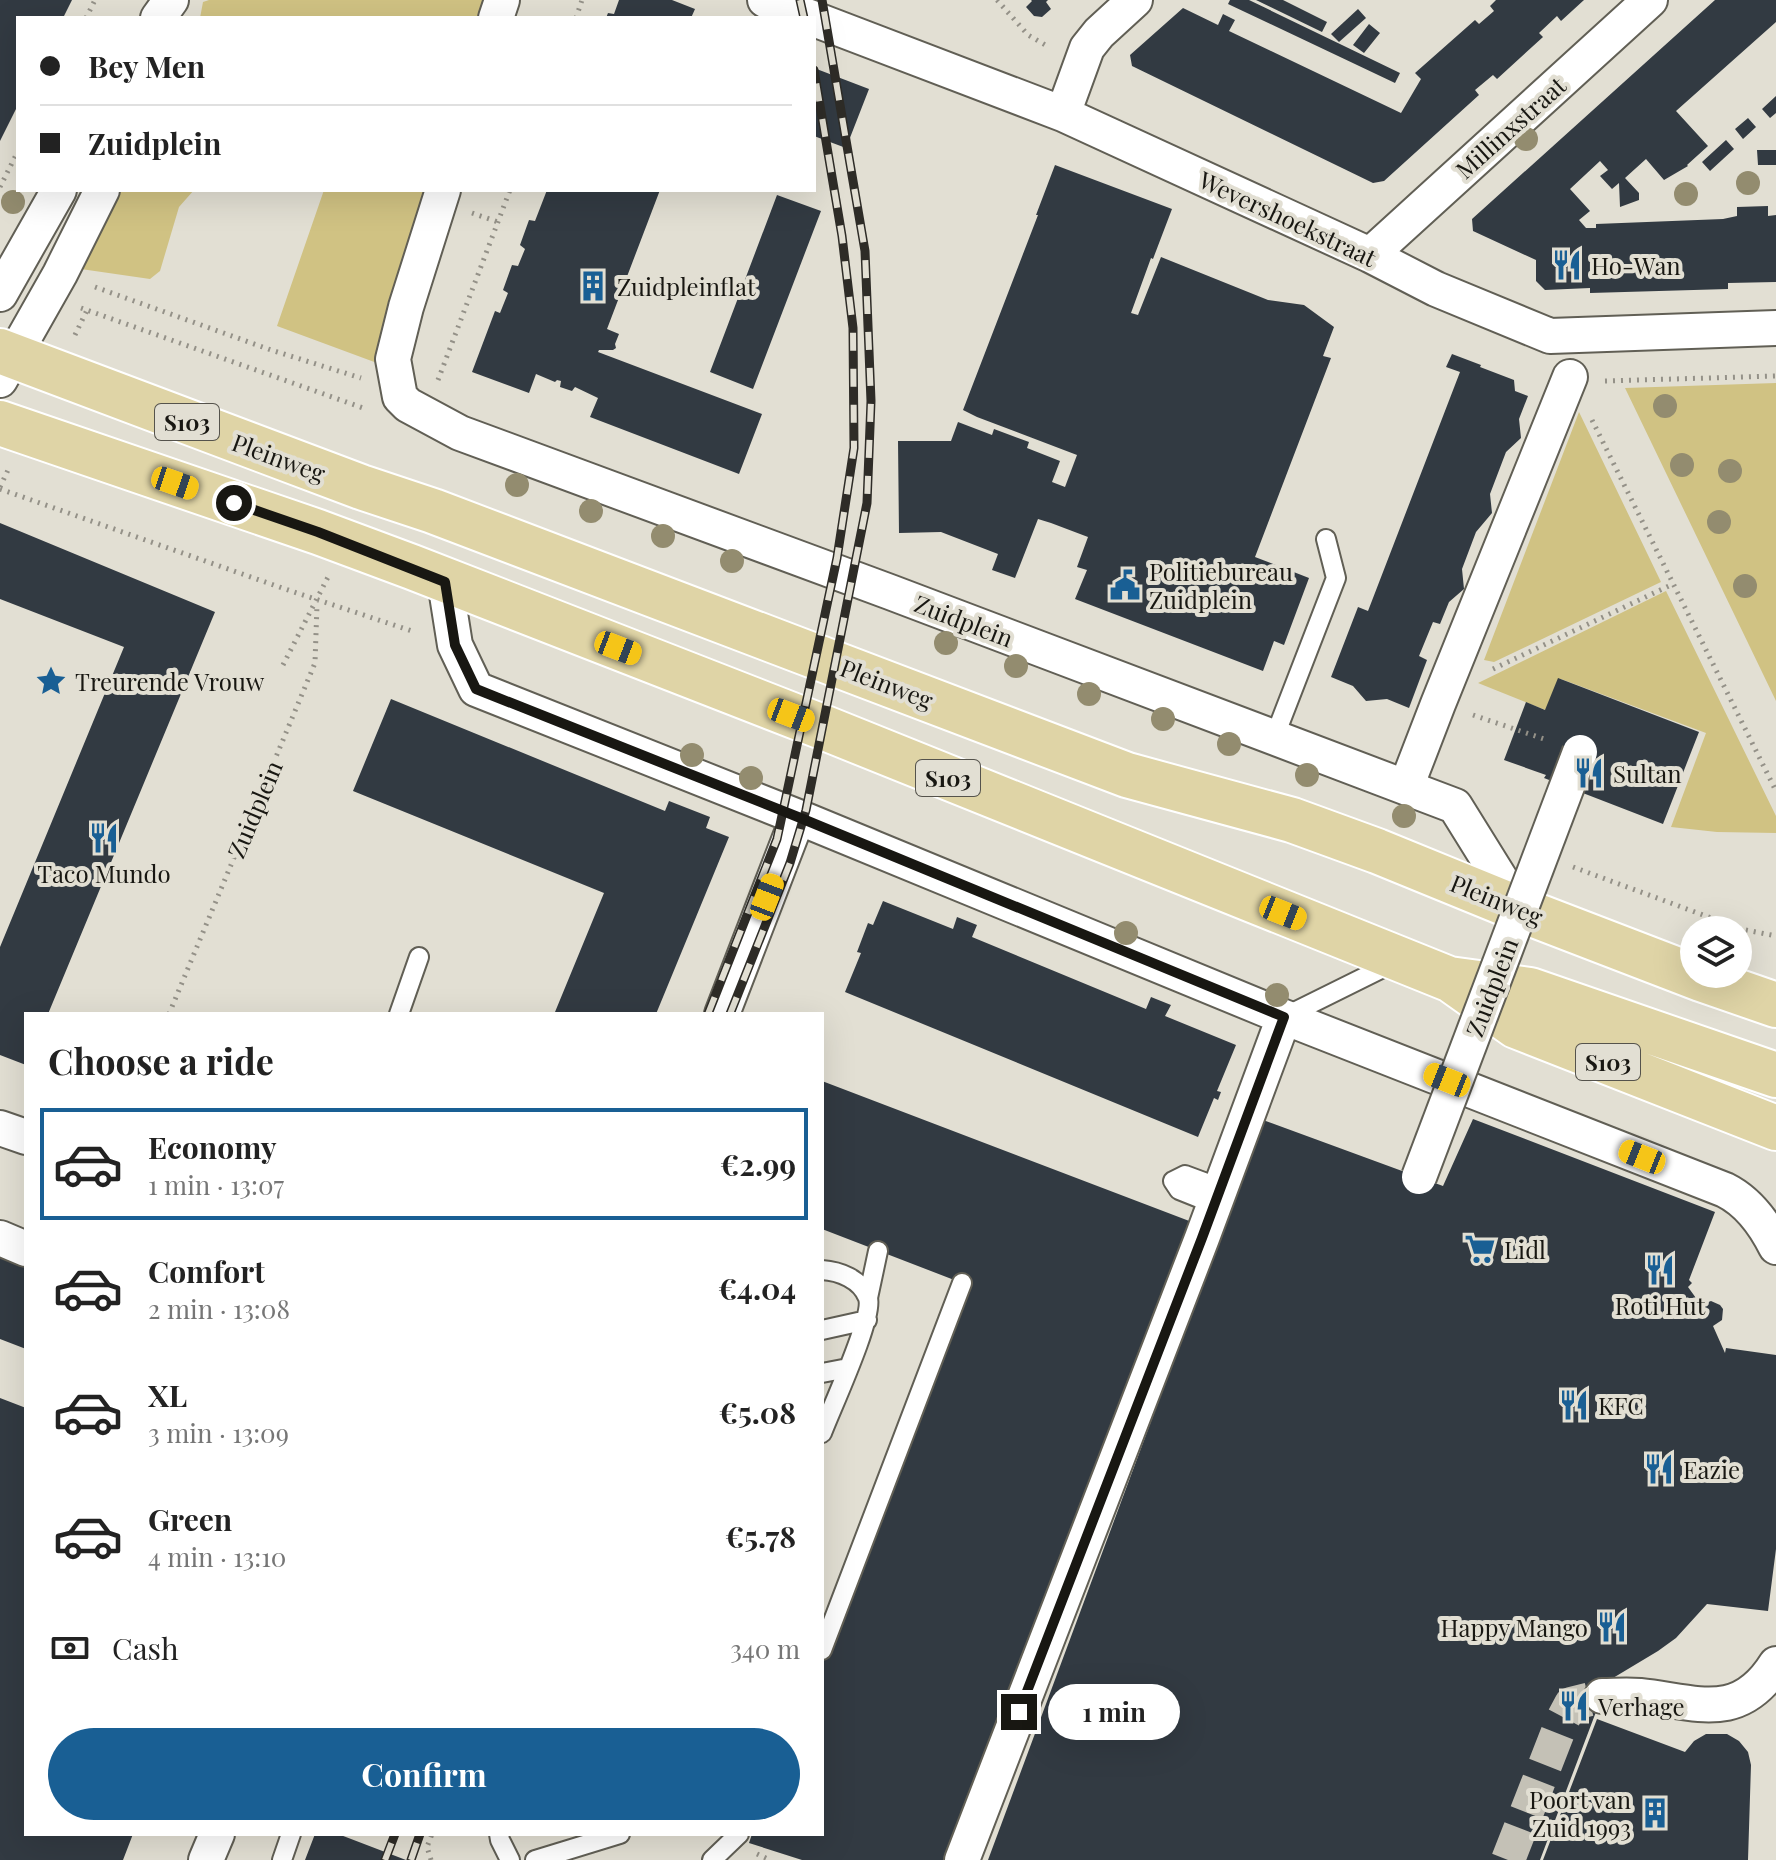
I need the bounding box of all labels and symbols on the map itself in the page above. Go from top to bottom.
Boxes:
street label: Millinxstraat [1448,69,1572,185]
street label: Wevershoekstraat [1193,162,1382,273]
restaurant icon: Ho-Wan [1550,248,1584,282]
place label: Ho-Wan [1591,249,1681,281]
building icon: Zuidpleinflat [576,269,610,303]
place label: Zuidpleinflat [617,270,756,302]
road number: S103 [155,404,219,440]
street label: Pleinweg [228,425,330,489]
car [148,464,202,502]
route start [216,485,252,521]
place label: Politiebureau Zuidplein [1149,555,1293,615]
public building icon: Politiebureau Zuidplein [1108,568,1142,602]
street label: Zuidplein [910,587,1018,653]
car [591,628,645,668]
street label: Pleinweg [836,651,938,715]
place icon: Treurende Vrouw [34,664,68,698]
place label: Treurende Vrouw [75,665,265,697]
car [764,695,818,735]
street label: Zuidplein [219,755,289,863]
restaurant icon: Sultan [1572,756,1606,790]
place label: Sultan [1613,757,1682,789]
road number: S103 [916,760,980,796]
restaurant icon: Taco Mundo [87,821,121,855]
place label: Taco Mundo [37,857,171,889]
street label: Pleinweg [1446,866,1548,932]
car [747,870,787,924]
car [1256,893,1310,933]
street label: Zuidplein [1458,933,1524,1041]
road number: S103 [1576,1044,1640,1080]
car [1420,1060,1474,1100]
car [1615,1137,1669,1177]
supermarket icon: Lidl [1463,1232,1497,1266]
place label: Lidl [1504,1233,1546,1265]
restaurant icon: Roti Hut [1643,1253,1677,1287]
place label: Roti Hut [1615,1289,1706,1321]
restaurant icon: KFC [1557,1388,1591,1422]
place label: KFC [1598,1389,1644,1421]
restaurant icon: Eazie [1642,1452,1676,1486]
place label: Eazie [1683,1453,1740,1485]
restaurant icon: Happy Mango [1595,1610,1629,1644]
place label: Happy Mango [1441,1611,1588,1643]
callout: 1 min [1047,1684,1179,1740]
restaurant icon: Verhage [1557,1689,1591,1723]
place label: Verhage [1597,1690,1685,1722]
route end [1001,1694,1037,1730]
place label: Poort van Zuid 1993 [1529,1783,1631,1843]
building icon: Poort van Zuid 1993 [1638,1796,1672,1830]

